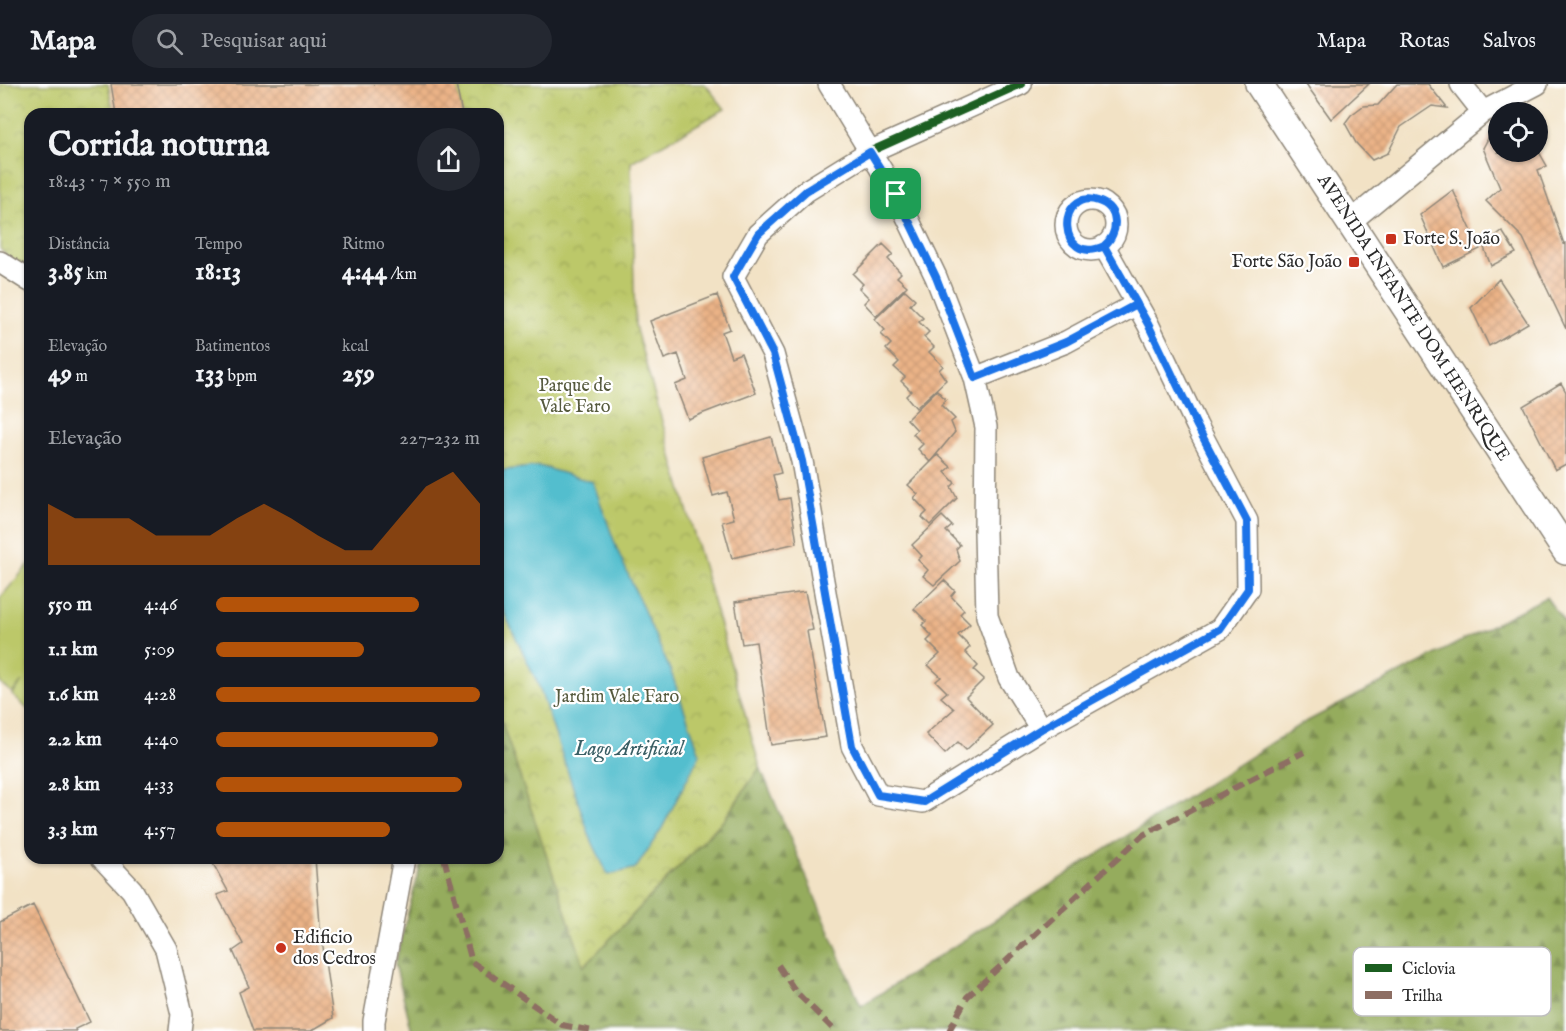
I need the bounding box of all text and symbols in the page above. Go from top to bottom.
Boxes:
search box [132,14,552,68]
text: Mapa [30,24,96,59]
icon: search [153,25,186,58]
text: Pesquisar aqui [201,27,327,55]
text: Mapa [1317,28,1366,55]
text: Rotas [1399,28,1450,55]
text: Salvos [1483,28,1536,55]
map controls [1488,102,1548,162]
button: locate [1488,102,1548,162]
text: Corrida noturna [48,125,269,167]
button: share [417,128,480,191]
pin [870,168,921,219]
text: 18:43 · 7 × 550 m [48,169,171,194]
street label: AVENIDA INFANTE DOM HENRIQUE [1311,169,1515,466]
icon: arrive [879,177,912,210]
place label: Forte S. João [1403,228,1500,251]
marker: Forte S. João [1384,232,1398,246]
text: Distância [48,235,110,255]
text: Tempo [195,235,242,255]
text: Ritmo [342,235,385,255]
place label: Forte São João [1231,251,1342,274]
text: 3.85 [48,255,83,288]
text: 18:13 [195,255,241,288]
text: 4:44 [342,255,387,288]
marker: Forte São João [1347,255,1361,269]
text: km [83,265,107,285]
text: /km [387,265,417,285]
text: Elevação [48,337,107,357]
text: Batimentos [195,337,270,357]
text: kcal [342,337,369,357]
text: 49 [48,357,72,390]
text: 133 [195,357,224,390]
text: 259 [342,357,375,390]
text: m [72,367,88,387]
text: bpm [224,367,257,387]
park label: Parque de Vale Faro [539,375,611,419]
text: Elevação [48,426,122,451]
text: 227–232 m [399,426,480,451]
text: 550 m [48,592,92,617]
text: 4:46 [144,592,177,617]
text: 1.1 km [48,637,98,662]
text: 5:09 [144,637,175,662]
text: 1.6 km [48,682,99,707]
text: 4:28 [144,682,176,707]
park label: Jardim Vale Faro [553,686,679,709]
text: 2.2 km [48,727,102,752]
text: 4:40 [144,727,179,752]
water label: Lago Artificial [574,737,686,763]
text: 2.8 km [48,772,100,797]
text: 4:33 [144,772,174,797]
text: 3.3 km [48,817,98,842]
text: 4:57 [144,817,176,842]
place label: Edificio dos Cedros [293,927,376,971]
marker: Edificio dos Cedros [274,941,288,955]
legend [1353,947,1551,1016]
text: Ciclovia [1402,960,1456,980]
text: Trilha [1402,987,1442,1007]

